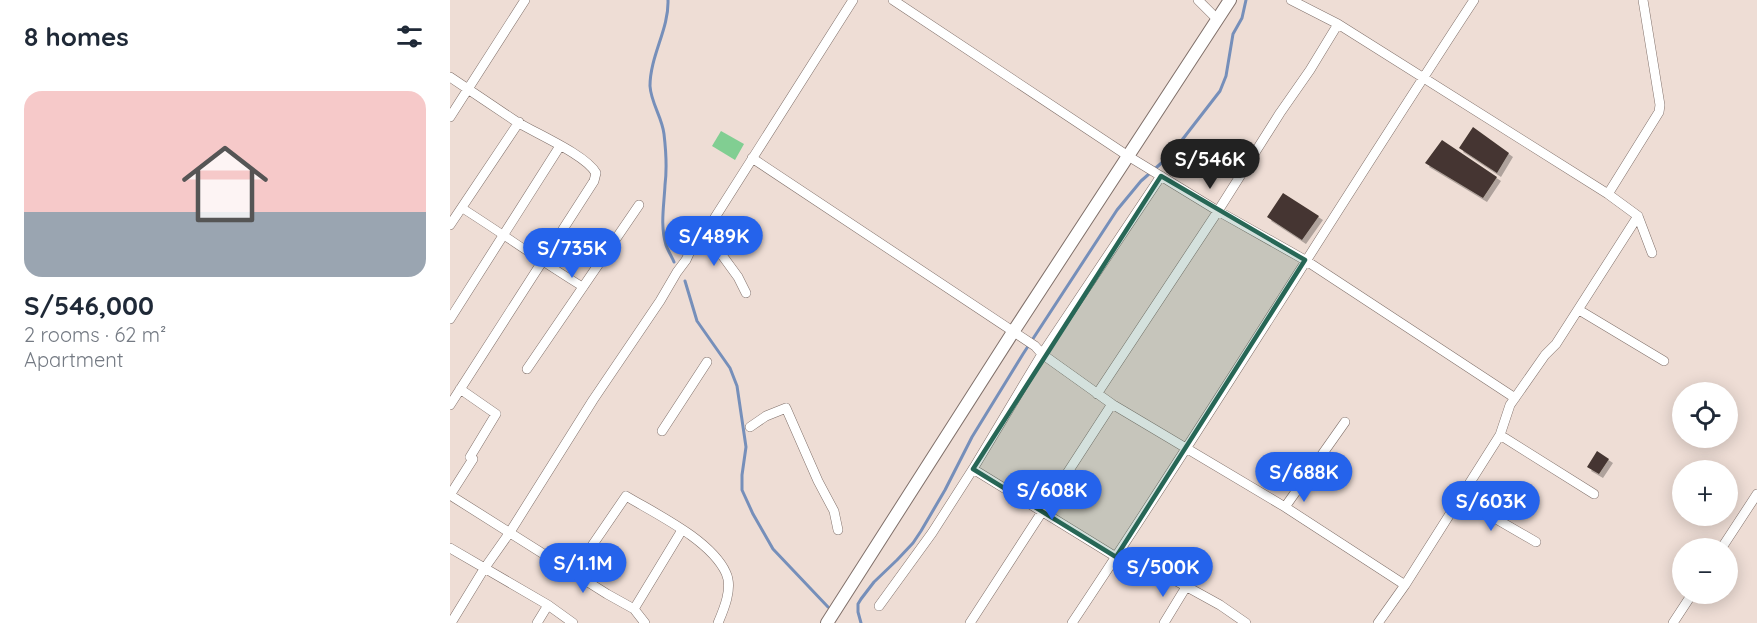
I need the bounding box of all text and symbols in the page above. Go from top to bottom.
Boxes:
text: 8 homes [24,20,129,53]
icon: filters [393,20,426,53]
icon: home [171,130,279,238]
pin: S/546K [1161,139,1259,190]
text: S/546K [1175,146,1245,171]
pin: S/489K [665,216,763,267]
text: S/489K [679,223,749,248]
pin: S/735K [523,228,621,279]
text: S/735K [537,235,607,260]
text: S/546,000 [24,289,154,322]
text: 2 rooms · 62 m² [24,322,166,347]
text: Apartment [24,347,124,372]
map controls [1672,382,1738,604]
button: locate [1672,382,1738,448]
pin: S/688K [1255,452,1353,503]
text: S/688K [1269,459,1339,484]
button: + [1672,460,1738,526]
pin: S/608K [1003,470,1101,521]
text: S/608K [1017,477,1087,502]
pin: S/603K [1442,481,1540,532]
text: S/603K [1456,488,1526,513]
button: − [1672,538,1738,604]
pin: S/1.1M [534,543,632,594]
pin: S/500K [1114,547,1212,598]
text: S/1.1M [553,550,613,575]
text: S/500K [1127,554,1199,579]

